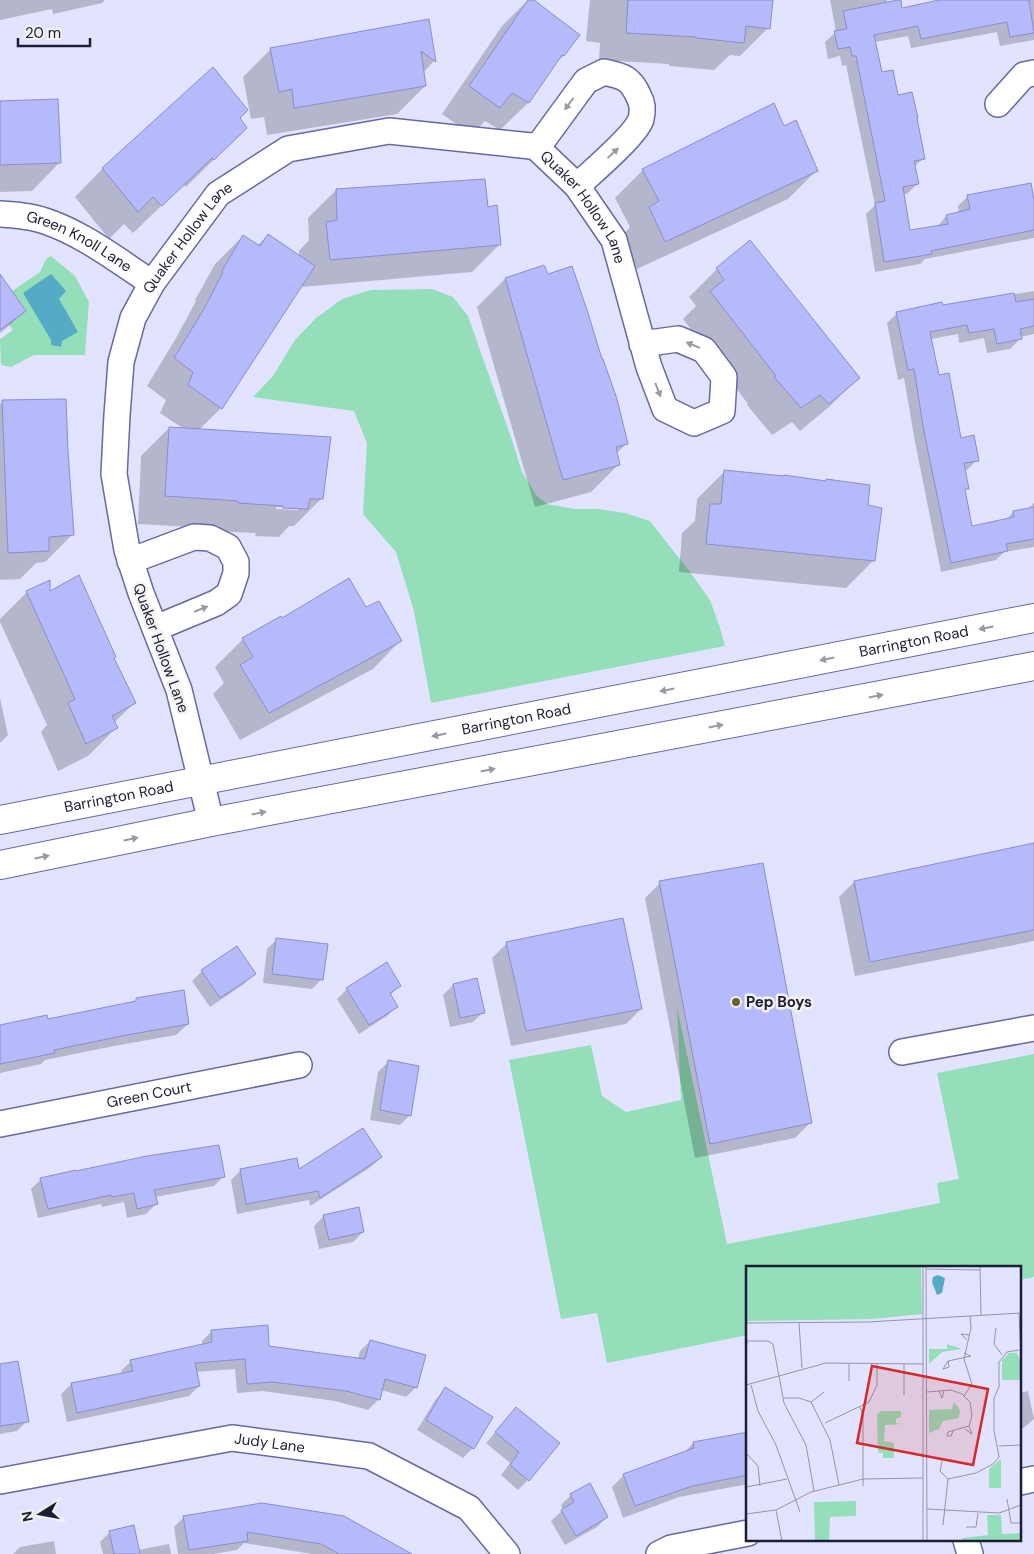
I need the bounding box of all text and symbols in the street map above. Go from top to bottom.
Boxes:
scale bar [18,15,90,47]
text: 20 m [25,23,61,43]
one-way arrow [564,97,574,111]
street label: Quaker Hollow Lane [536,146,630,266]
one-way arrow [606,147,618,159]
street label: Quaker Hollow Lane [138,177,236,297]
street label: Green Knoll Lane [25,207,136,277]
one-way arrow [685,341,700,349]
one-way arrow [654,383,662,398]
street label: Quaker Hollow Lane [128,580,194,716]
one-way arrow [194,605,208,613]
street label: Barrington Road [857,621,970,662]
one-way arrow [979,624,994,632]
one-way arrow [819,655,834,663]
one-way arrow [660,686,675,694]
one-way arrow [868,692,883,700]
street label: Barrington Road [460,699,573,740]
one-way arrow [709,722,725,730]
one-way arrow [431,731,447,739]
one-way arrow [480,766,496,774]
street label: Barrington Road [62,776,175,817]
one-way arrow [252,809,268,817]
one-way arrow [124,834,140,842]
one-way arrow [34,853,49,861]
place label: Pep Boys [746,992,812,1012]
marker: Pep Boys [730,996,742,1008]
street label: Green Court [105,1076,193,1113]
inset map [746,1266,1022,1542]
street label: Judy Lane [233,1428,306,1458]
north arrow [15,1489,65,1539]
text: N [17,1510,37,1523]

